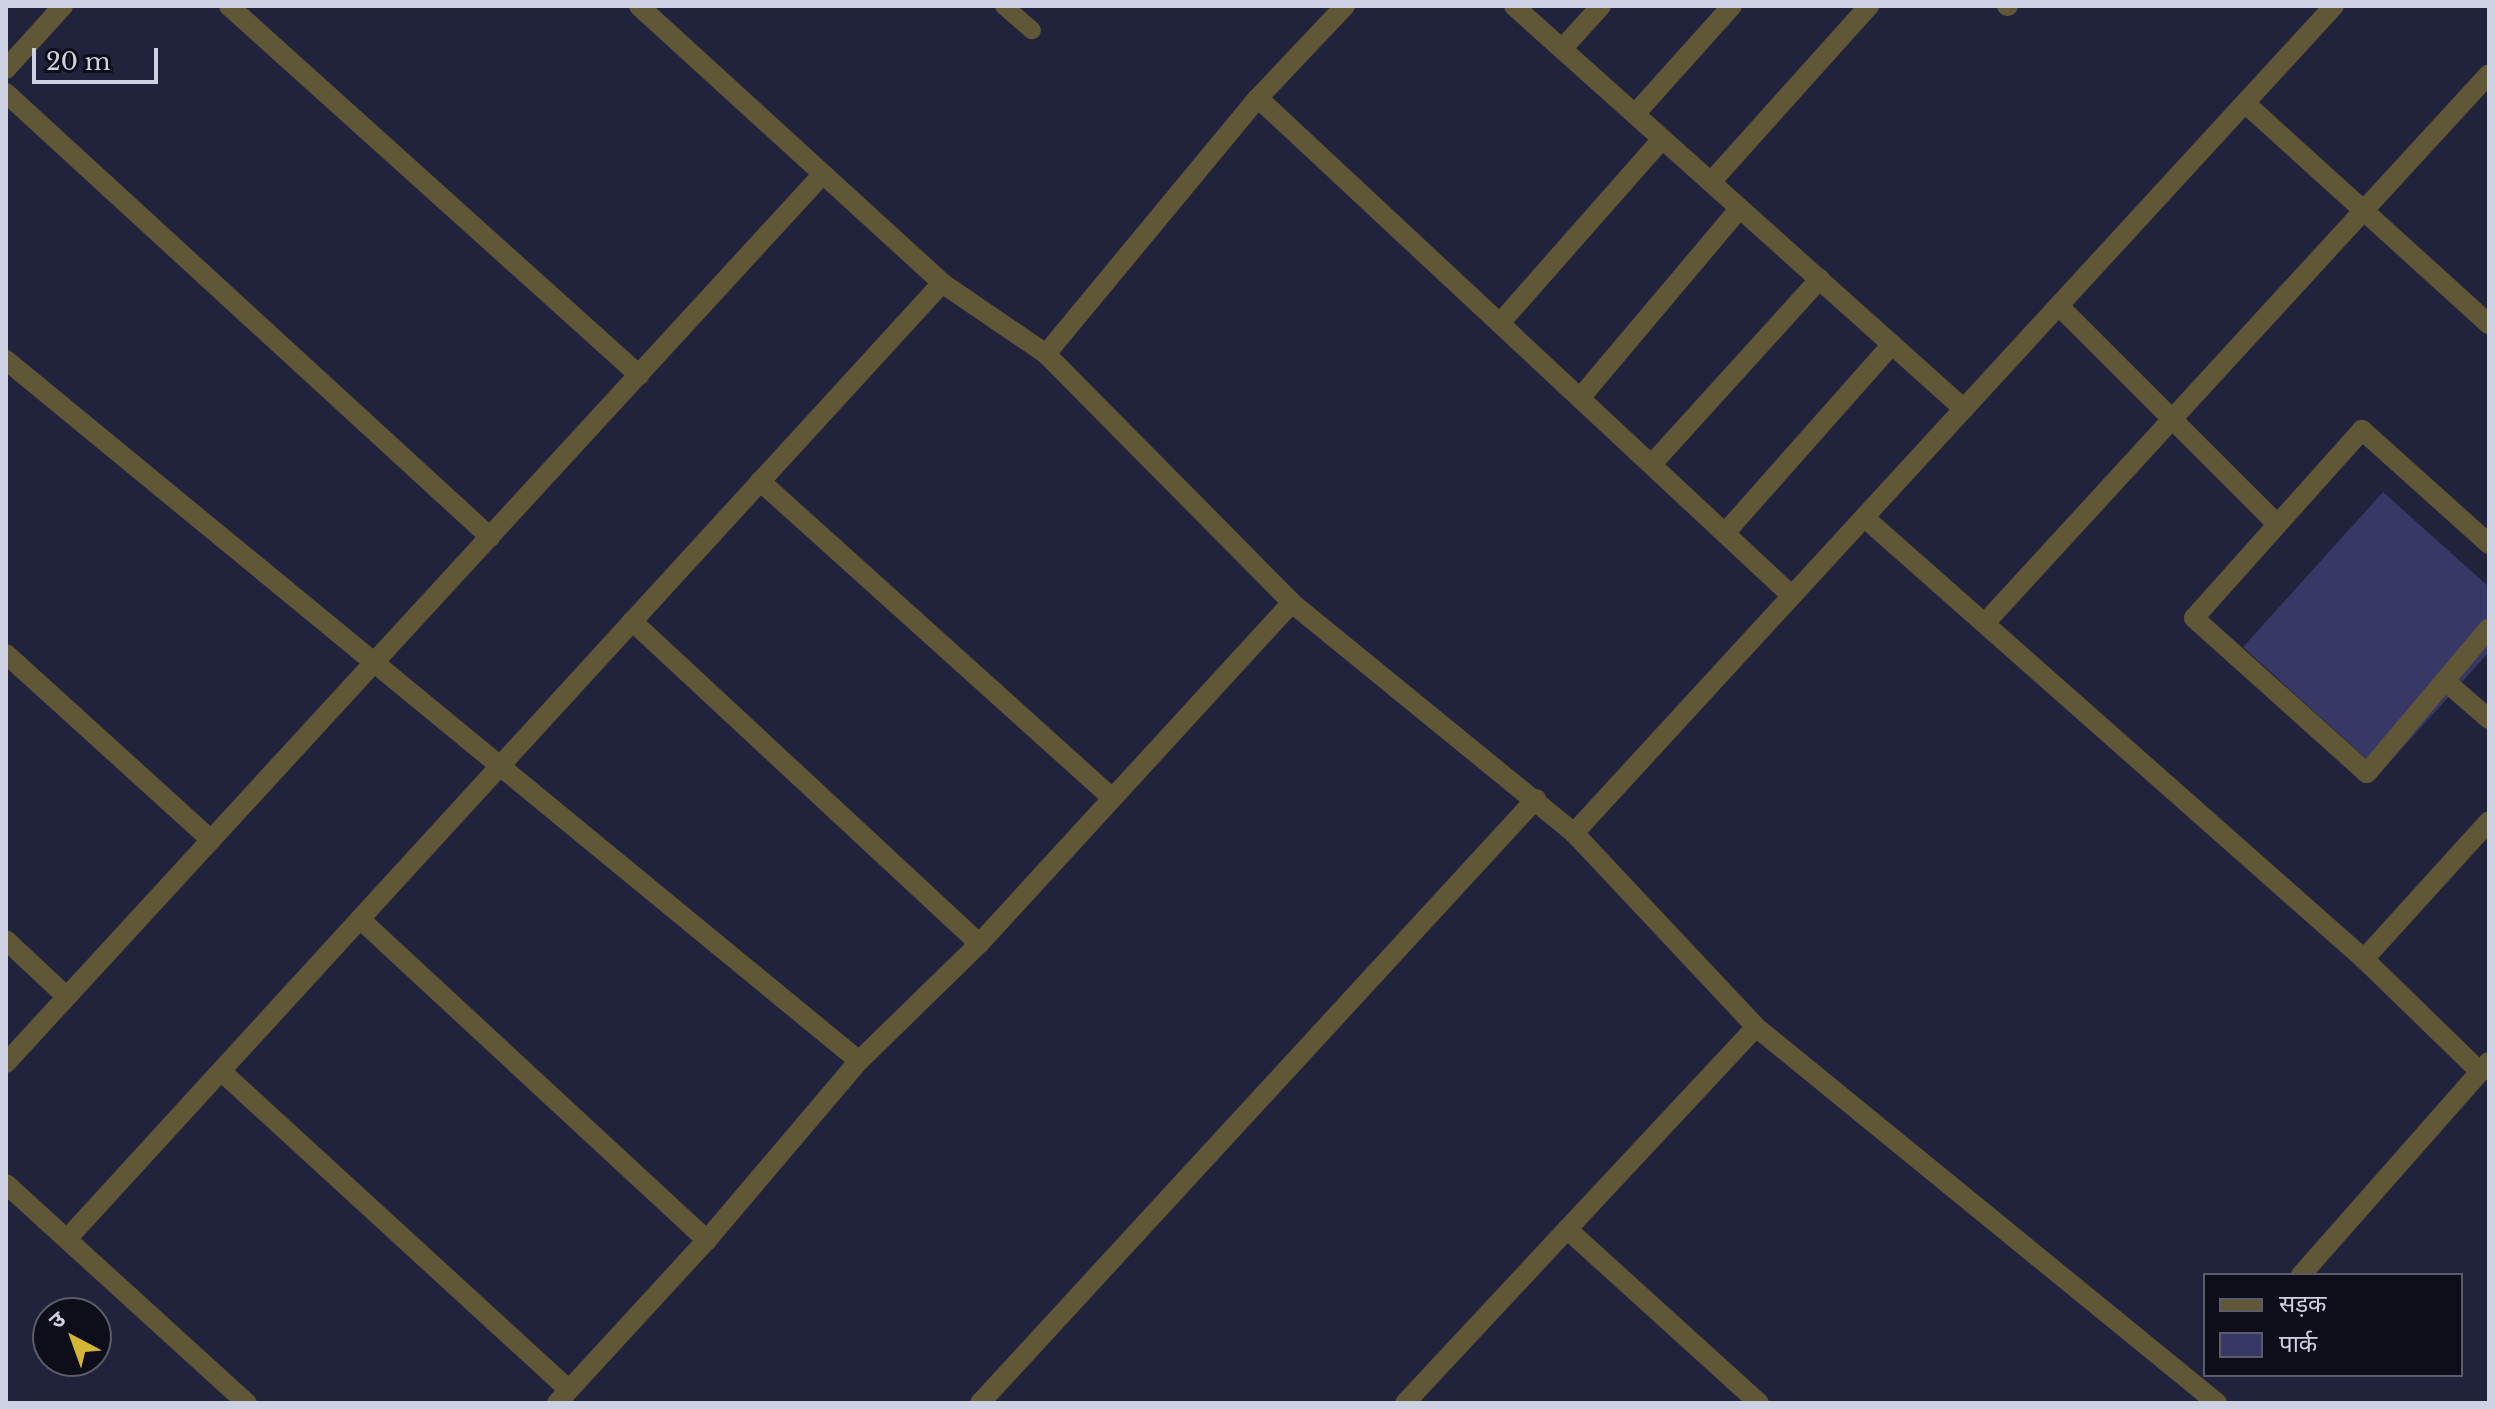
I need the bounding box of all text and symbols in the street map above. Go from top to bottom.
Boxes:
scale bar [36,32,162,82]
text: 20 m [46,47,111,76]
legend [2203,1273,2463,1377]
text: सड़क [2279,1289,2327,1318]
north arrow [32,1297,112,1377]
text: उ [44,1306,71,1334]
text: पार्क [2279,1329,2317,1358]

